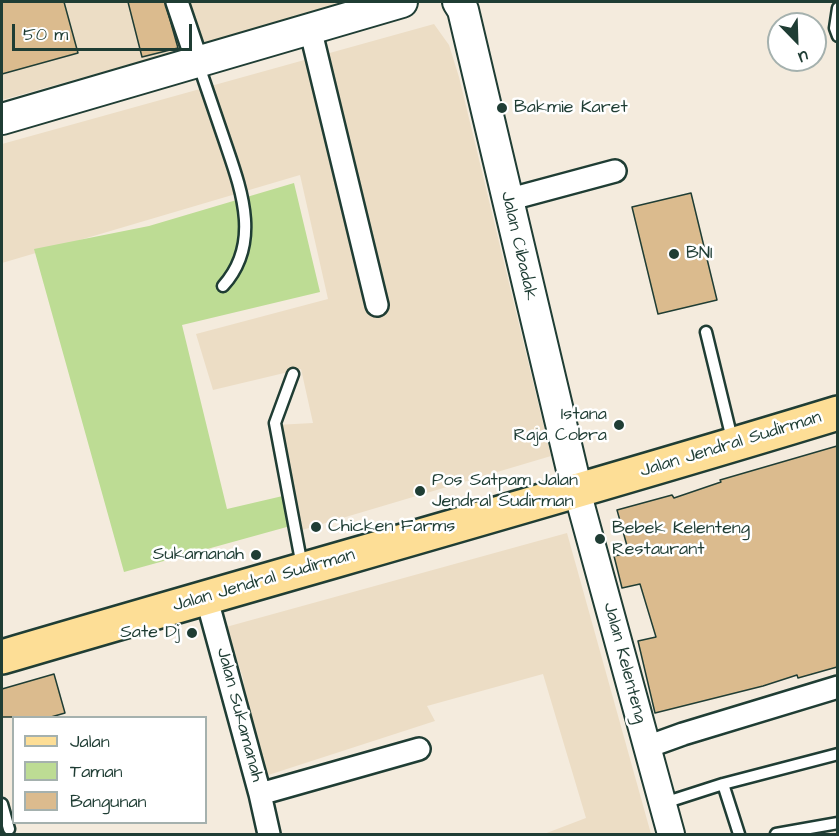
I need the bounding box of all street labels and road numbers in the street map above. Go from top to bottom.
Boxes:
street label: Jalan Cibadak [495,189,541,303]
street label: Jalan Jendral Sudirman [638,407,824,483]
street label: Jalan Jendral Sudirman [171,545,357,617]
street label: Jalan Kelenteng [597,600,651,726]
street label: Jalan Sukamanah [211,646,267,784]

